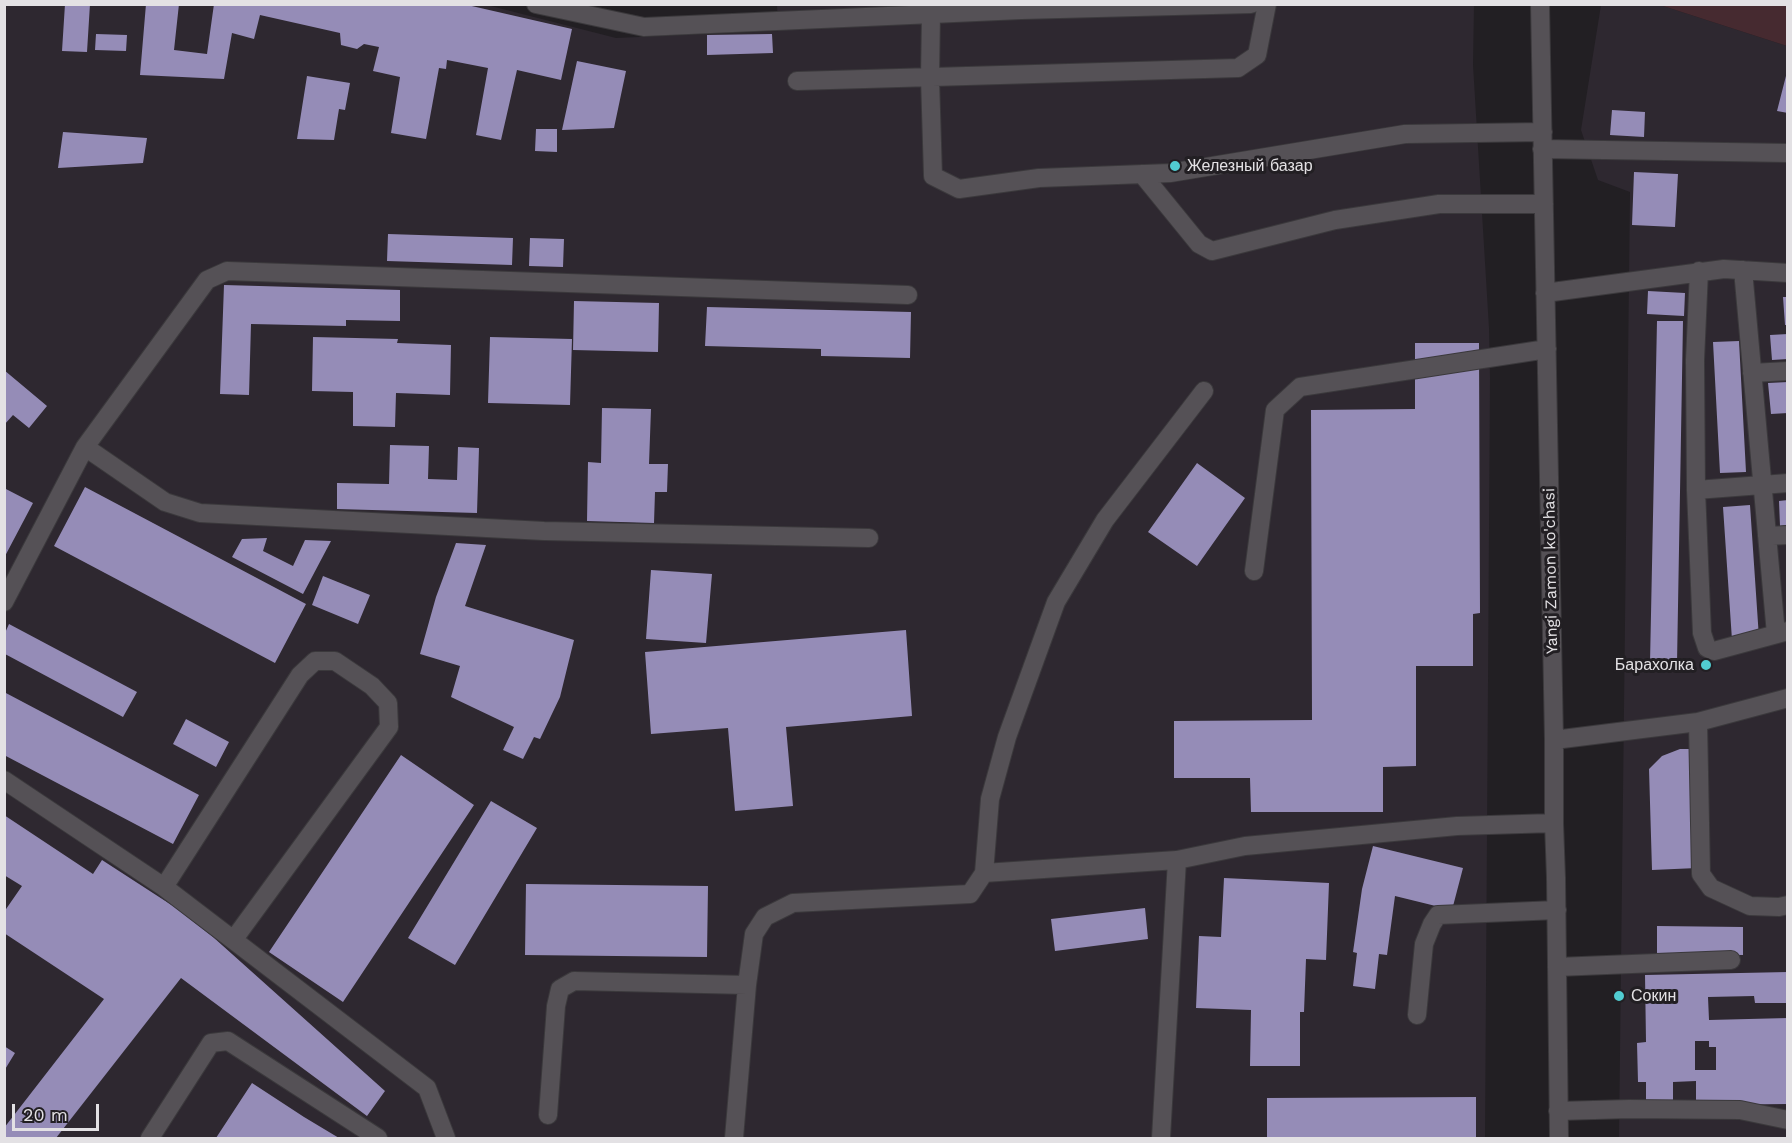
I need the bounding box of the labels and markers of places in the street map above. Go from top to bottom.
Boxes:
place label: Железный базар [1187,156,1313,176]
marker: Железный базар [1168,159,1182,173]
place label: Барахолка [1615,655,1694,675]
marker: Барахолка [1699,658,1713,672]
place label: Сокин [1631,986,1676,1006]
marker: Сокин [1612,989,1626,1003]

